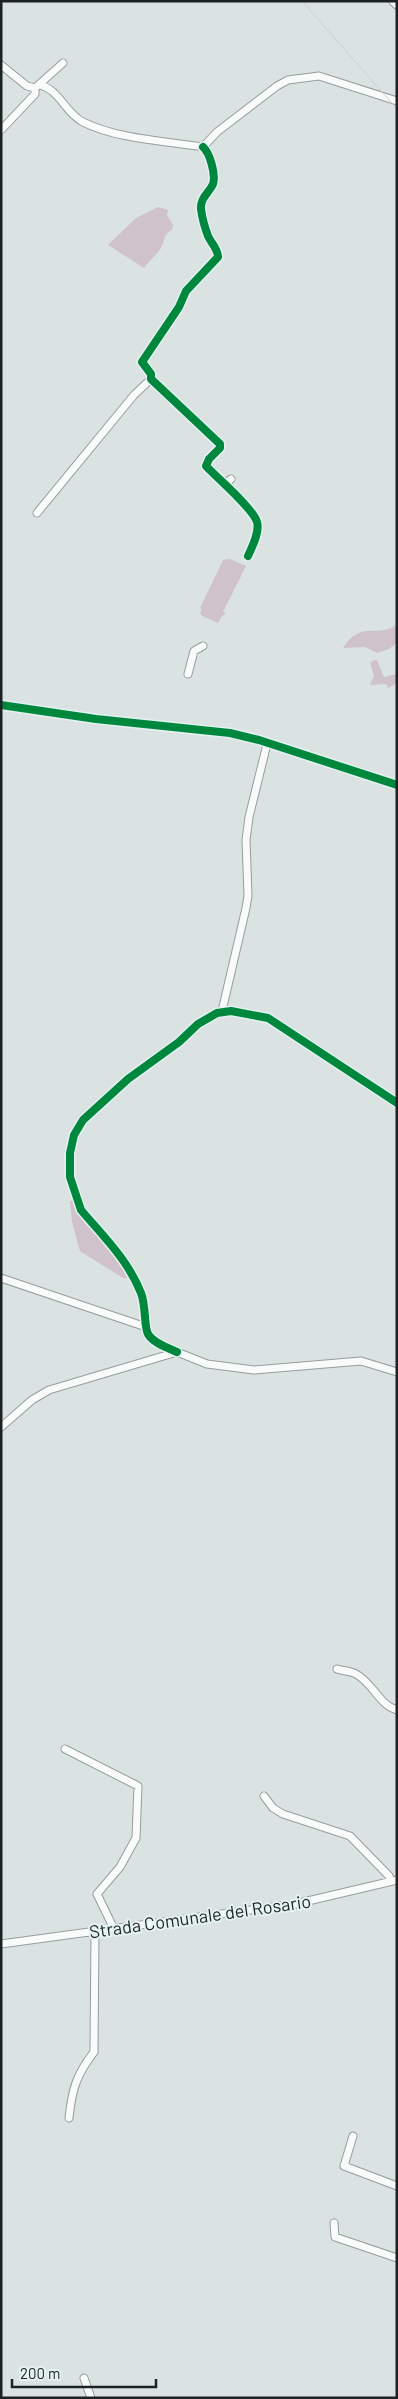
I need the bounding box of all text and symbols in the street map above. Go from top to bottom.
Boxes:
street label: Strada Comunale del Rosario [88,1890,312,1942]
scale bar [12,2356,156,2388]
text: 200 m [20,2364,60,2382]

